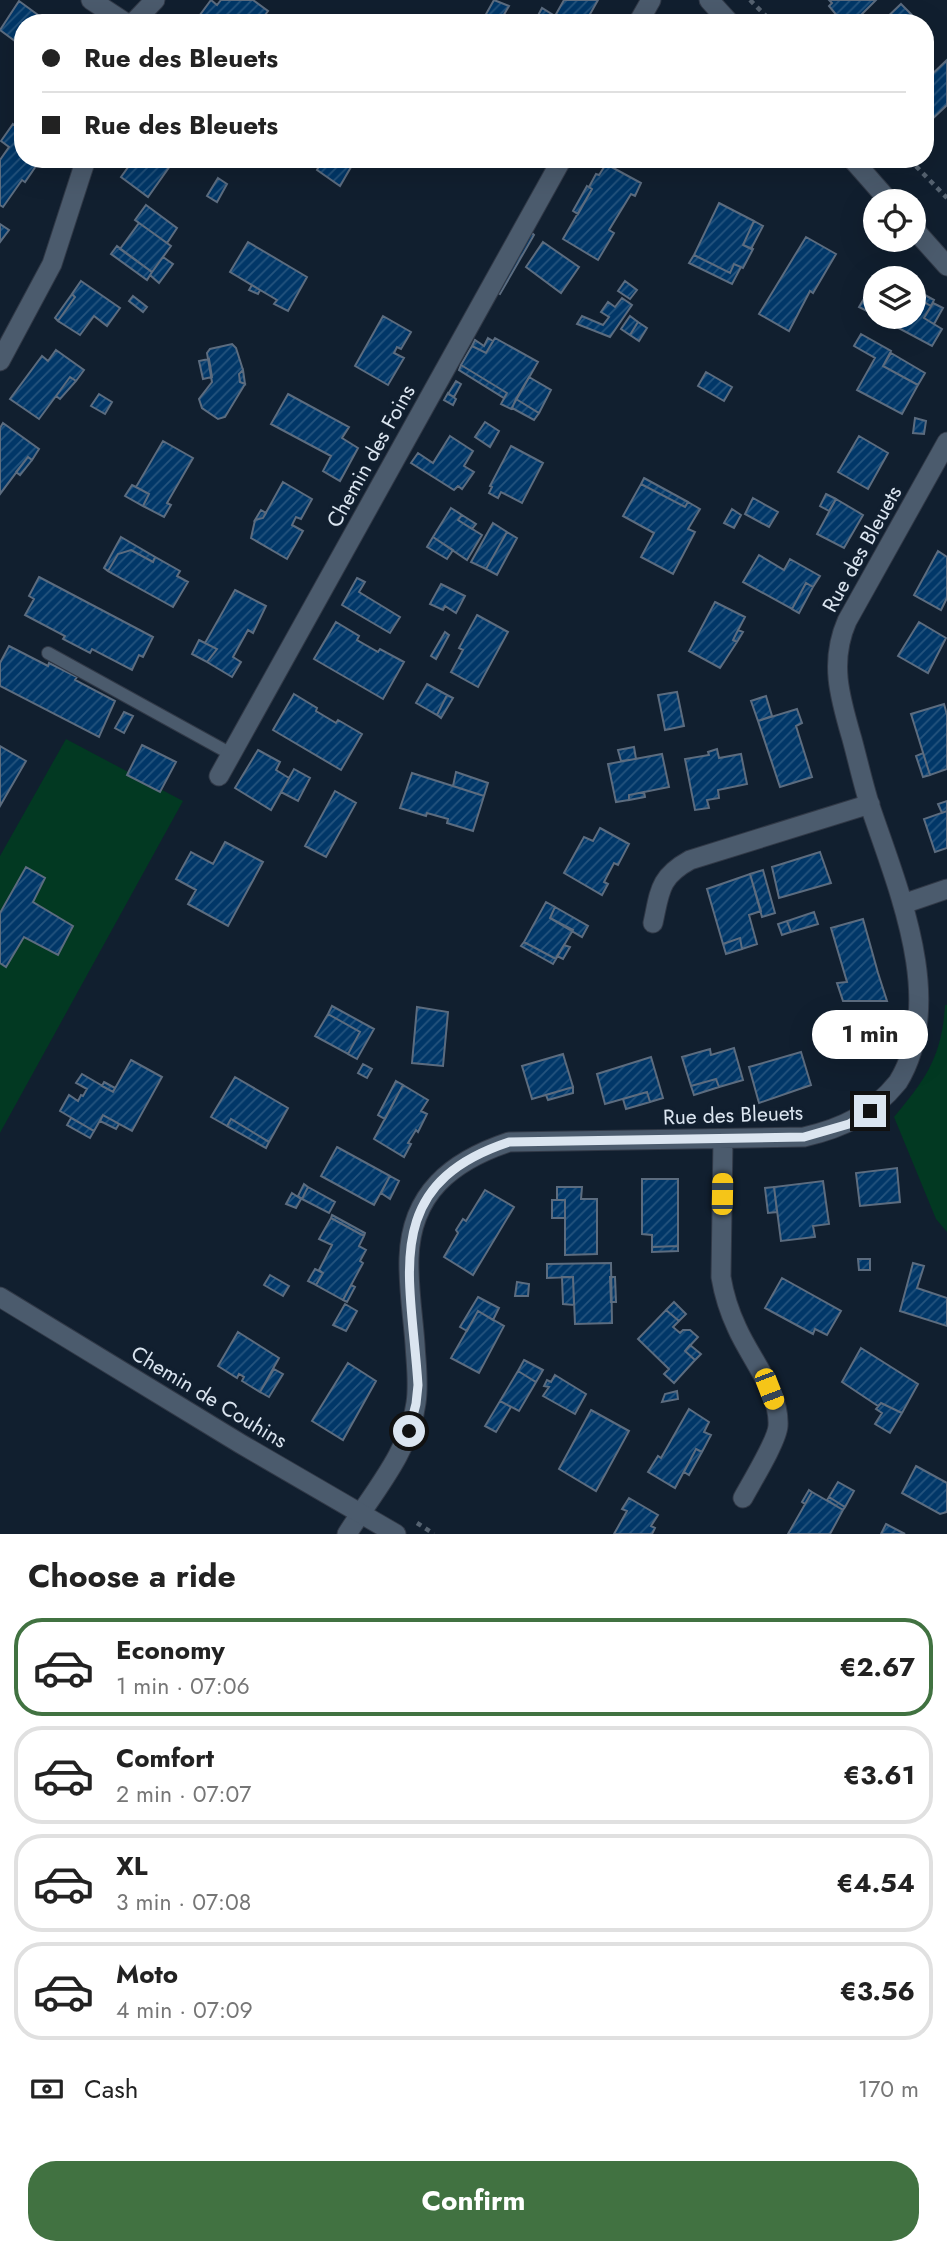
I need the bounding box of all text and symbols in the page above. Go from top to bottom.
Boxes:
text: Rue des Bleuets [84,39,278,77]
text: Rue des Bleuets [84,106,278,144]
map controls [863,189,926,329]
button: locate [863,189,926,252]
button: layers [863,266,926,329]
street label: Chemin des Foins [319,379,423,533]
street label: Rue des Bleuets [815,480,909,618]
callout: 1 min [812,1010,928,1058]
text: 1 min [841,1017,899,1051]
route end [854,1095,886,1127]
street label: Rue des Bleuets [662,1098,804,1132]
car [712,1173,733,1215]
street label: Chemin de Couhins [125,1338,293,1456]
car [752,1366,787,1412]
route start [393,1415,425,1447]
text: Choose a ride [28,1553,236,1599]
text: Economy [116,1631,225,1669]
icon: car [32,1636,95,1699]
text: €2.67 [839,1648,915,1686]
text: 1 min · 07:06 [116,1669,250,1703]
text: Comfort [116,1739,214,1777]
icon: car [32,1744,95,1807]
text: €3.61 [843,1756,915,1794]
text: 2 min · 07:07 [116,1777,251,1811]
text: XL [116,1847,148,1885]
icon: car [32,1852,95,1915]
text: €4.54 [837,1864,915,1902]
text: 3 min · 07:08 [116,1885,251,1919]
text: Moto [116,1955,178,1993]
icon: car [32,1960,95,2023]
text: €3.56 [840,1972,915,2010]
text: 4 min · 07:09 [116,1993,253,2027]
icon: cash [28,2070,66,2108]
text: Cash [84,2070,138,2108]
text: 170 m [858,2072,919,2106]
button: Confirm [28,2161,919,2241]

